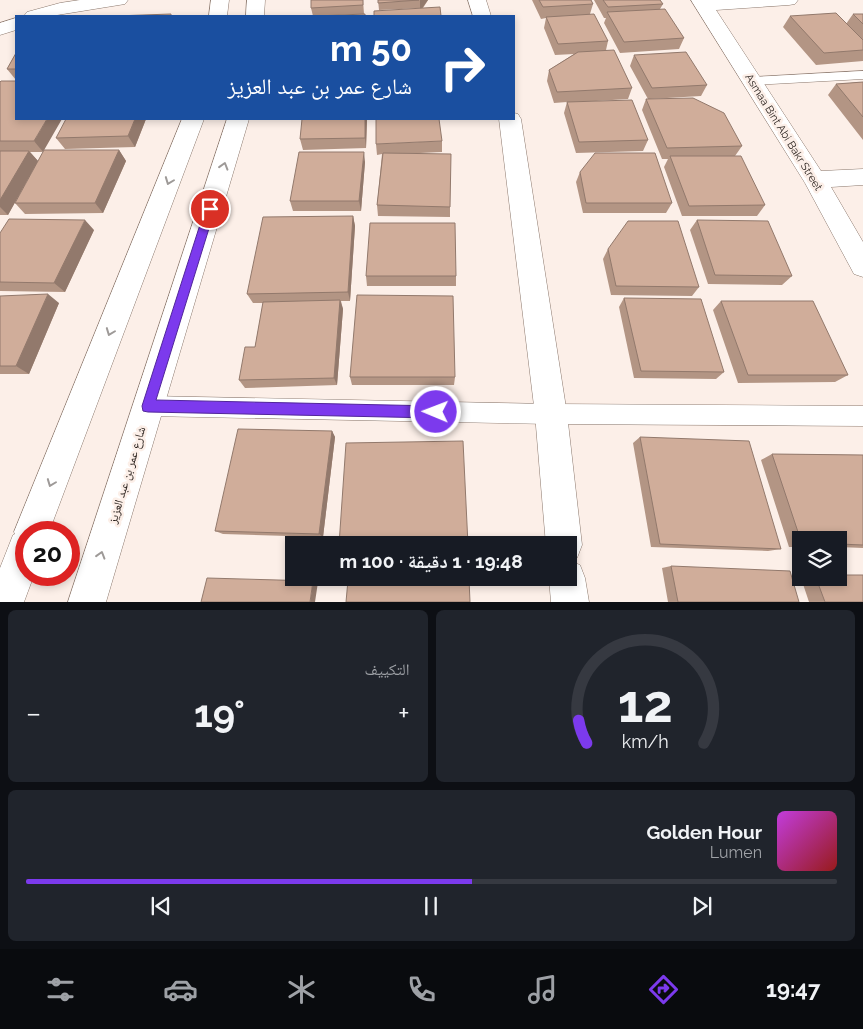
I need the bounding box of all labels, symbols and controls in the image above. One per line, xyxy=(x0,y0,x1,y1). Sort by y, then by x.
text: 50 m xyxy=(330,28,412,69)
icon: right xyxy=(430,35,495,100)
street label: Asmaa Bint Abi Bakr Street xyxy=(742,71,825,193)
text: شارع عمر بن عبد العزيز xyxy=(227,73,412,99)
one-way arrow xyxy=(218,163,228,171)
one-way arrow xyxy=(165,176,175,184)
pin xyxy=(189,188,231,230)
icon: arrive xyxy=(196,195,224,223)
one-way arrow xyxy=(106,327,116,336)
position arrow xyxy=(409,385,461,437)
street label: شارع عمر بن عبد العزيز xyxy=(105,425,149,526)
one-way arrow xyxy=(47,479,57,487)
speed limit sign: 20 xyxy=(15,521,80,586)
map controls xyxy=(792,531,847,586)
button: layers xyxy=(792,531,847,586)
text: 19:48 · 1 دقيقة · 100 m xyxy=(339,550,523,572)
one-way arrow xyxy=(96,551,106,560)
text: التكييف xyxy=(365,660,410,679)
text: 12 xyxy=(618,673,673,734)
text: 19° xyxy=(194,691,245,736)
text: − xyxy=(26,697,41,730)
text: + xyxy=(398,697,410,730)
text: km/h xyxy=(622,731,669,752)
text: Golden Hour xyxy=(646,821,762,843)
text: Lumen xyxy=(710,843,762,862)
icon: previous xyxy=(147,892,175,920)
icon: pause xyxy=(417,892,445,920)
icon: next xyxy=(688,892,716,920)
icon: filters xyxy=(43,972,78,1007)
icon: car xyxy=(163,972,198,1007)
icon: climate xyxy=(284,972,319,1007)
icon: phone xyxy=(404,972,439,1007)
icon: music xyxy=(525,972,560,1007)
icon: directions xyxy=(646,972,681,1007)
text: 19:47 xyxy=(766,976,820,1002)

